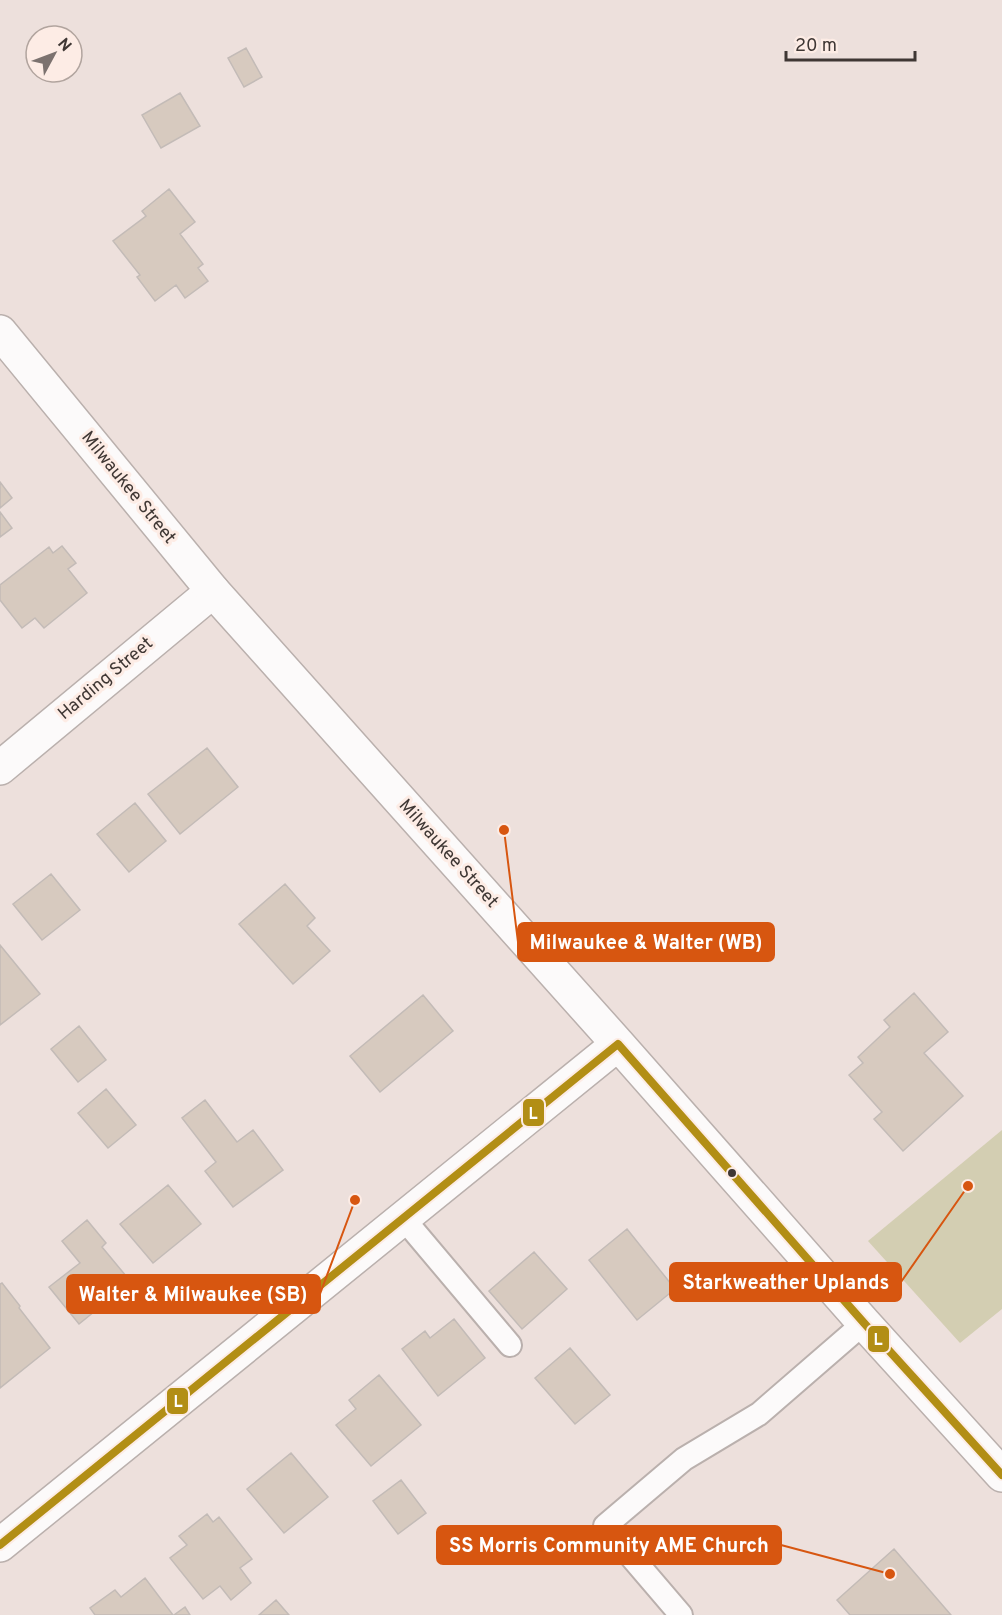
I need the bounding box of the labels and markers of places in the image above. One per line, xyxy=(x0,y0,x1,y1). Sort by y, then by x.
callout: Milwaukee & Walter (WB) xyxy=(518,923,774,961)
unlabelled marker xyxy=(726,1167,738,1179)
callout: Starkweather Uplands xyxy=(670,1263,901,1301)
callout: Walter & Milwaukee (SB) xyxy=(67,1275,320,1313)
callout: SS Morris Community AME Church xyxy=(437,1526,781,1564)

